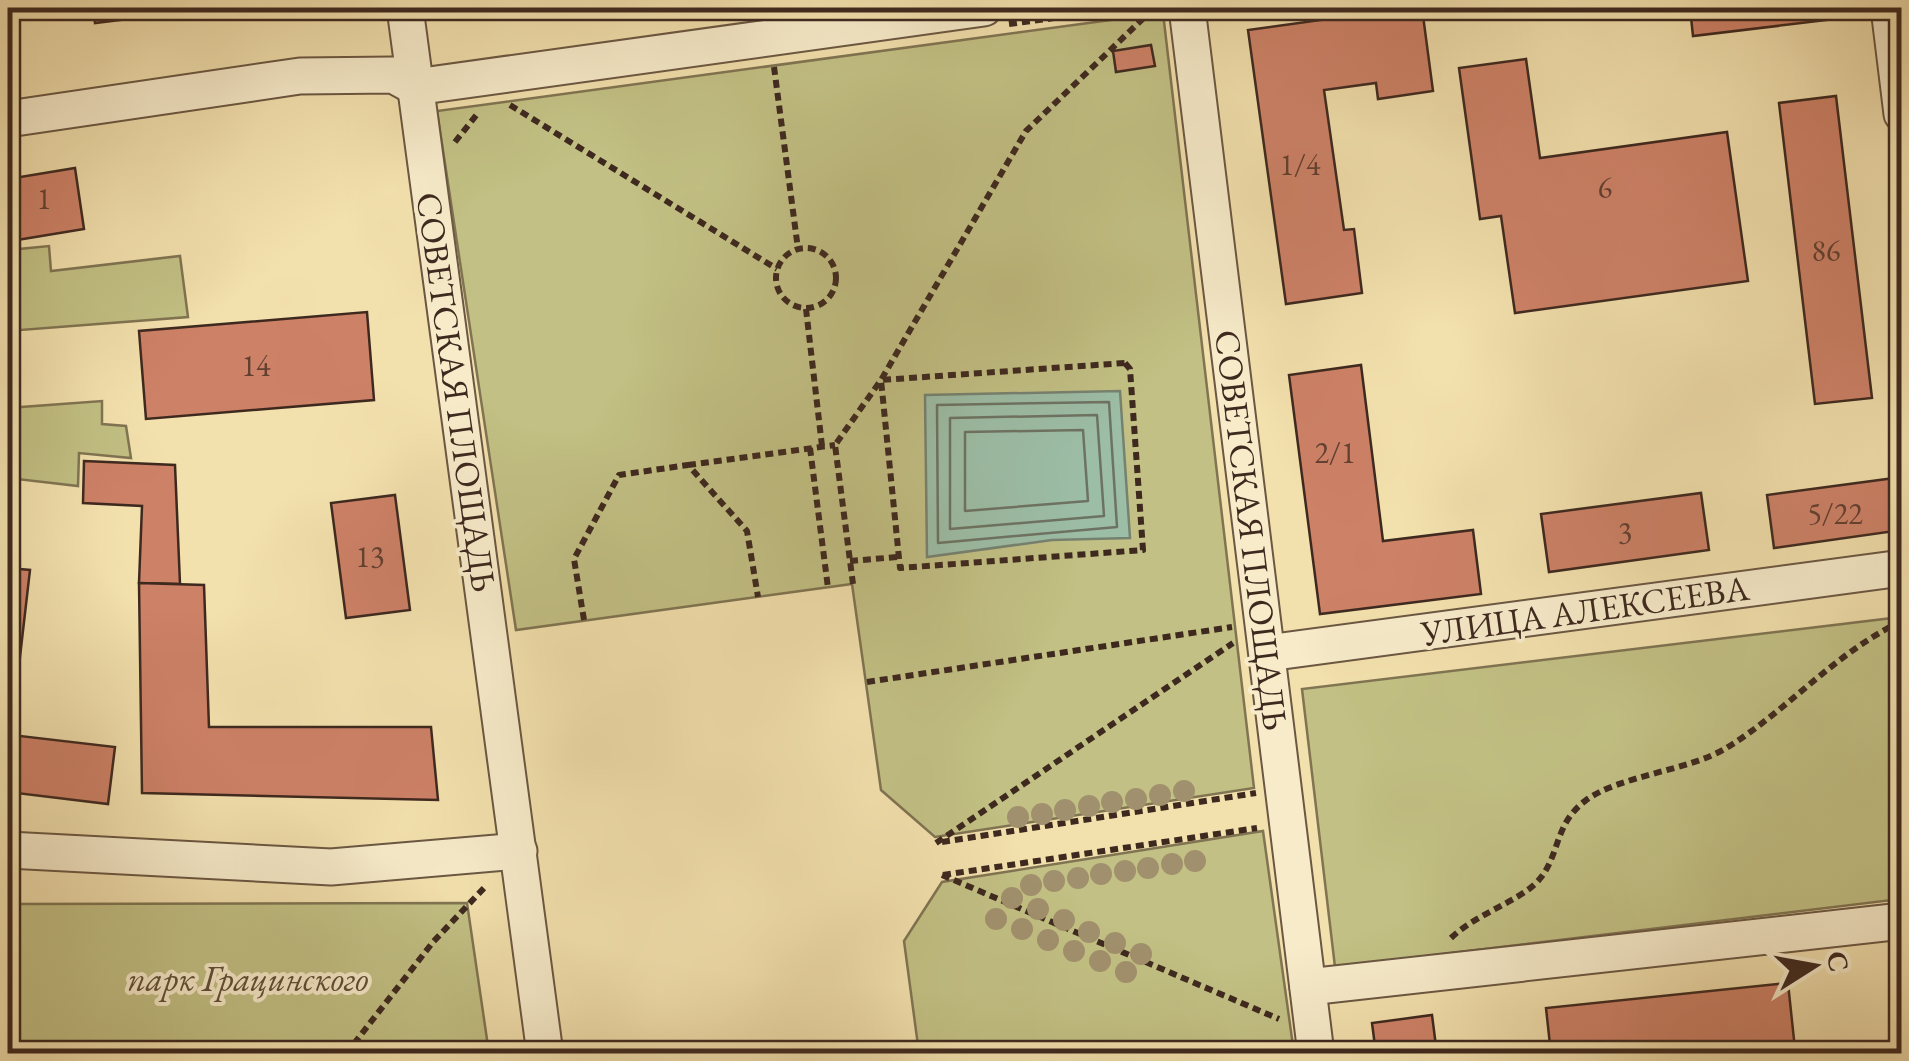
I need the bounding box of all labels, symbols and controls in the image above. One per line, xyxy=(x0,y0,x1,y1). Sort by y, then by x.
house number: 1/4 xyxy=(1280,145,1321,184)
house number: 6 xyxy=(1598,168,1612,207)
house number: 1 xyxy=(37,179,51,218)
street label: СОВЕТСКАЯ ПЛОЩАДЬ xyxy=(407,189,507,595)
house number: 86 xyxy=(1812,231,1840,270)
street label: СОВЕТСКАЯ ПЛОЩАДЬ xyxy=(1205,327,1299,733)
house number: 14 xyxy=(242,346,271,385)
house number: 2/1 xyxy=(1315,433,1355,472)
house number: 5/22 xyxy=(1807,494,1863,533)
house number: 3 xyxy=(1618,513,1632,552)
house number: 13 xyxy=(356,537,384,576)
street label: УЛИЦА АЛЕКСЕЕВА xyxy=(1417,565,1753,655)
north arrow xyxy=(1764,916,1864,1016)
text: С xyxy=(1819,948,1858,974)
park label: парк Грацинского xyxy=(127,956,369,1002)

